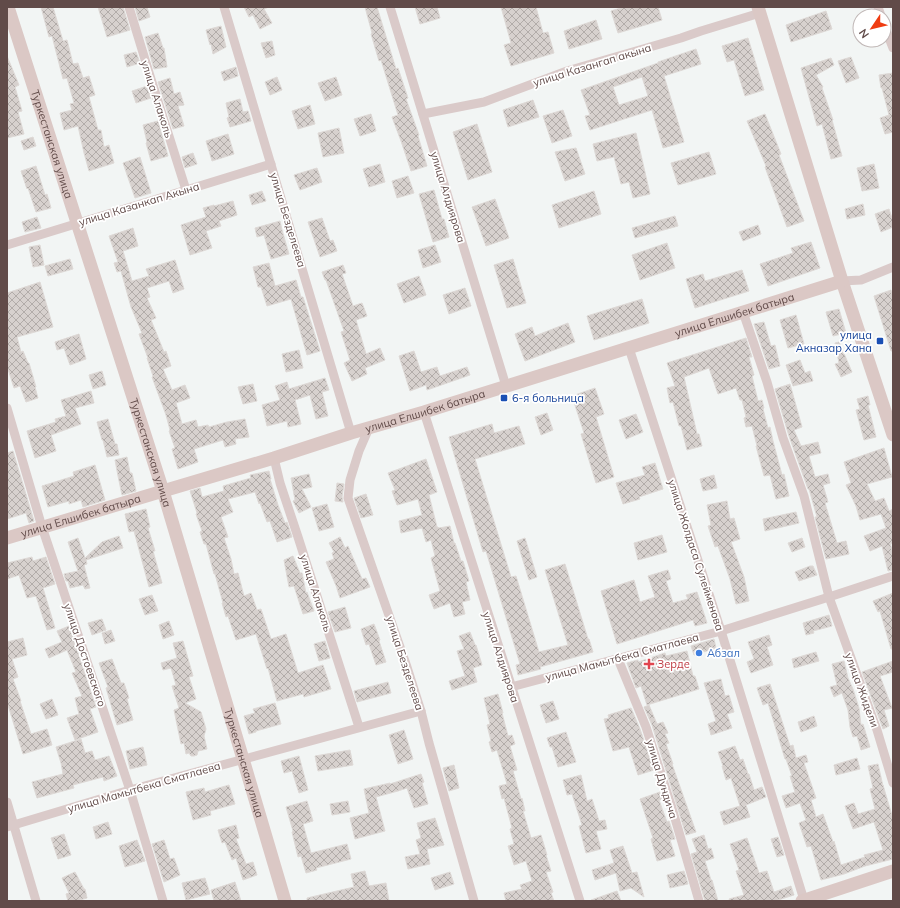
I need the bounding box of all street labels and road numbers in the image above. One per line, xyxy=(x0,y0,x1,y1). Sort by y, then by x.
street label: улица Казангап акына xyxy=(531,40,653,90)
street label: улица Алаколь xyxy=(138,58,176,140)
street label: Туркестанская улица xyxy=(28,88,76,200)
street label: улица Алдиярова xyxy=(427,150,469,244)
street label: улица Безделеева xyxy=(267,171,309,269)
street label: улица Казанкап Акына xyxy=(77,179,201,229)
street label: улица Елшибек батыра xyxy=(673,289,796,340)
street label: улица Елшибек батыра xyxy=(364,386,487,436)
street label: Туркестанская улица xyxy=(127,396,174,509)
street label: улица Жолдаса Сулейменова xyxy=(665,477,727,633)
street label: улица Елшибек батыра xyxy=(19,491,142,540)
street label: улица Алаколь xyxy=(297,552,335,634)
street label: улица Достоевского xyxy=(61,601,109,709)
street label: улица Алдиярова xyxy=(480,610,522,704)
street label: улица Безделеева xyxy=(383,614,427,712)
street label: улица Мамытбека Сматлаева xyxy=(544,630,700,684)
street label: улица Жидели xyxy=(842,651,882,729)
street label: Туркестанская улица xyxy=(221,706,267,819)
street label: улица Дундича xyxy=(643,738,681,820)
street label: улица Мамытбека Сматлаева xyxy=(66,758,222,816)

